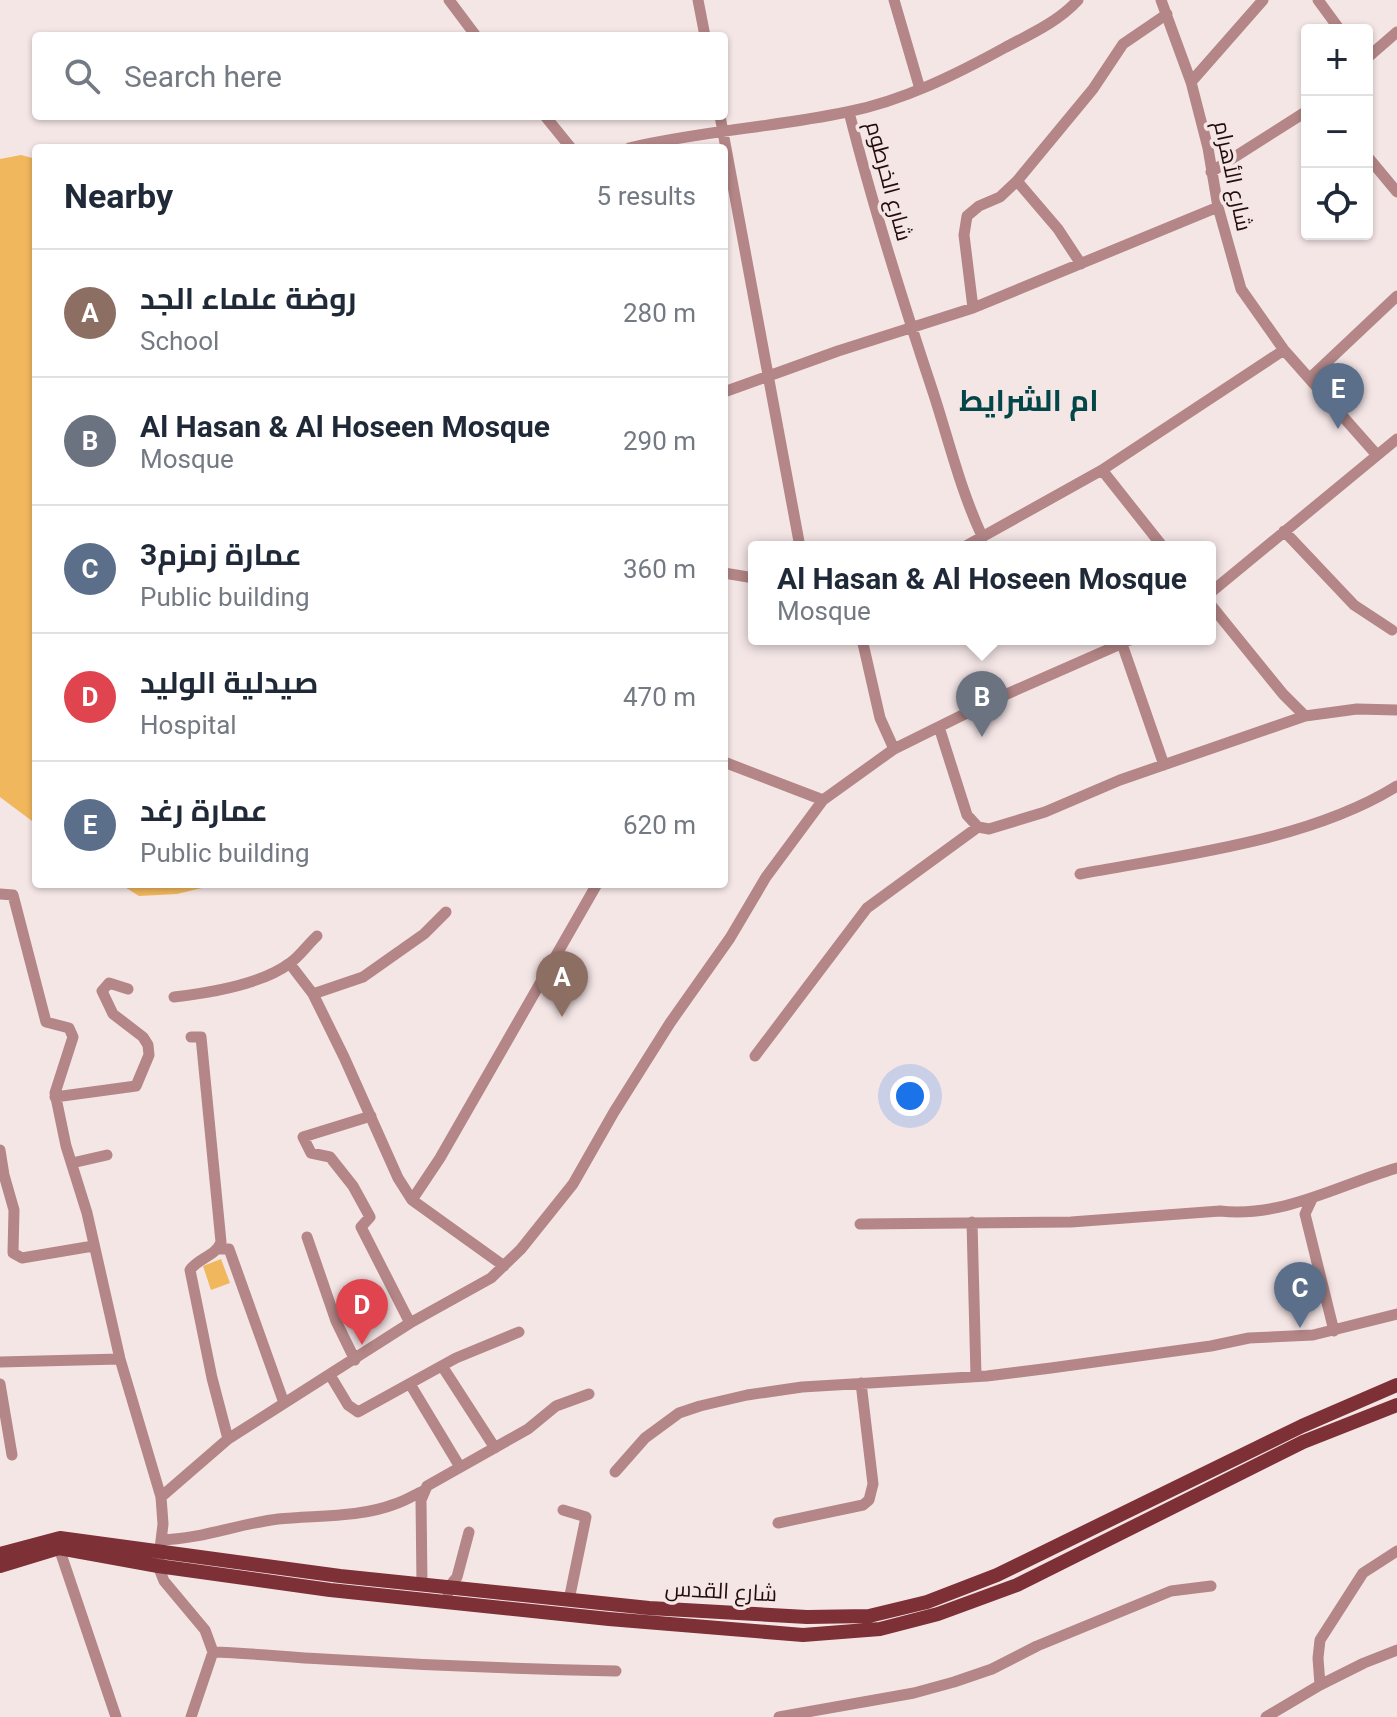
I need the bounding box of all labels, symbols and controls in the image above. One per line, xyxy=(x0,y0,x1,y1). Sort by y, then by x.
map controls xyxy=(1301,24,1373,240)
button: + xyxy=(1301,24,1373,96)
search box xyxy=(32,32,728,120)
icon: search xyxy=(60,54,104,98)
text: Search here xyxy=(124,59,282,94)
button: − xyxy=(1301,96,1373,168)
street label: شارع الخرطوم xyxy=(858,118,917,244)
street label: شارع الأهرام xyxy=(1206,119,1257,234)
button: locate xyxy=(1301,168,1373,240)
text: Nearby xyxy=(64,176,173,216)
text: 5 results xyxy=(597,181,696,211)
text: روضة علماء الجد xyxy=(140,281,356,316)
text: A xyxy=(81,298,99,328)
text: 280 m xyxy=(623,298,696,328)
text: School xyxy=(140,326,219,356)
pin: E xyxy=(1312,363,1364,429)
district label: ام الشرايط xyxy=(959,383,1099,421)
text: Al Hasan & Al Hoseen Mosque xyxy=(140,409,550,444)
text: B xyxy=(82,426,98,456)
text: 290 m xyxy=(623,426,696,456)
text: Mosque xyxy=(140,444,234,474)
text: عمارة زمزم3 xyxy=(140,537,302,572)
popup xyxy=(748,541,1216,645)
text: C xyxy=(81,554,99,584)
text: 360 m xyxy=(623,554,696,584)
text: Al Hasan & Al Hoseen Mosque xyxy=(777,561,1187,596)
text: Public building xyxy=(140,582,310,612)
text: Mosque xyxy=(777,596,871,626)
text: صيدلية الوليد xyxy=(140,665,319,700)
pin: B xyxy=(956,671,1008,737)
text: D xyxy=(82,682,98,712)
text: 470 m xyxy=(623,682,696,712)
text: Hospital xyxy=(140,710,237,740)
text: عمارة رغد xyxy=(140,793,268,828)
text: E xyxy=(83,810,97,840)
text: 620 m xyxy=(623,810,696,840)
text: Public building xyxy=(140,838,310,868)
pin: A xyxy=(536,951,588,1017)
your location xyxy=(890,1076,930,1116)
pin: C xyxy=(1274,1262,1326,1328)
pin: D xyxy=(336,1279,388,1345)
street label: شارع القدس xyxy=(664,1576,778,1608)

